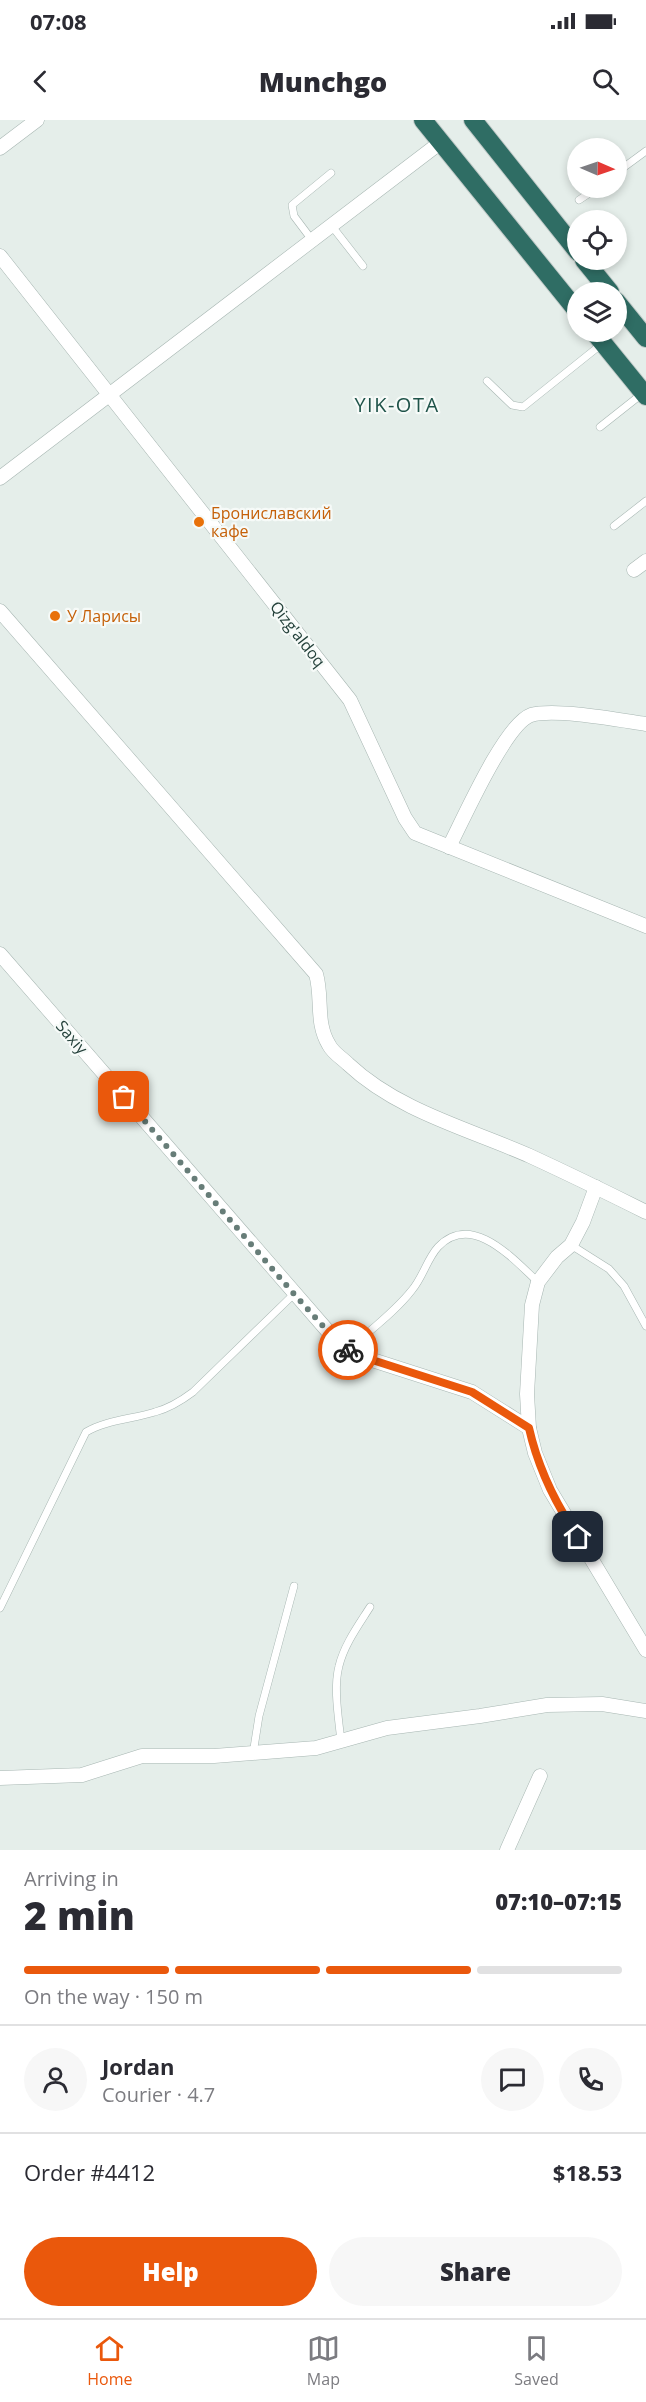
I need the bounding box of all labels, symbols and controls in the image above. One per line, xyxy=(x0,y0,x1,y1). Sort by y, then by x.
text: 07:08 xyxy=(30,6,87,36)
text: Munchgo xyxy=(259,63,387,100)
icon: back xyxy=(24,65,57,98)
icon: search xyxy=(589,65,622,98)
north arrow xyxy=(567,138,627,198)
map controls xyxy=(567,138,627,342)
button: locate xyxy=(567,210,627,270)
button: layers xyxy=(567,282,627,342)
district label: YIK-OTA xyxy=(354,391,440,418)
place label: Брониславский кафе xyxy=(211,502,332,542)
marker: Брониславский кафе xyxy=(192,515,206,529)
street label: Qizg'aldoq xyxy=(265,596,331,672)
place label: У Ларисы xyxy=(67,605,141,627)
marker: У Ларисы xyxy=(48,609,62,623)
street label: Saxiy xyxy=(51,1015,93,1059)
pin xyxy=(98,1071,149,1122)
icon: bag xyxy=(107,1080,140,1113)
courier xyxy=(318,1320,378,1380)
icon: bike xyxy=(332,1334,365,1367)
pin xyxy=(552,1511,603,1562)
icon: home xyxy=(561,1520,594,1553)
text: Arriving in xyxy=(24,1865,119,1892)
text: 07:10–07:15 xyxy=(495,1886,622,1916)
text: 2 min xyxy=(24,1888,135,1941)
text: On the way · 150 m xyxy=(24,1983,203,2010)
button: person xyxy=(24,2048,87,2111)
button: chat xyxy=(481,2048,544,2111)
button: phone xyxy=(559,2048,622,2111)
text: Jordan xyxy=(102,2051,175,2081)
text: Courier · 4.7 xyxy=(102,2081,215,2108)
text: Order #4412 xyxy=(24,2157,155,2187)
text: $18.53 xyxy=(553,2157,622,2187)
button: Help xyxy=(24,2237,317,2306)
button: Share xyxy=(329,2237,622,2306)
tab: Home xyxy=(87,2332,132,2390)
tab: Map xyxy=(307,2332,340,2390)
tab: Saved xyxy=(514,2332,559,2390)

